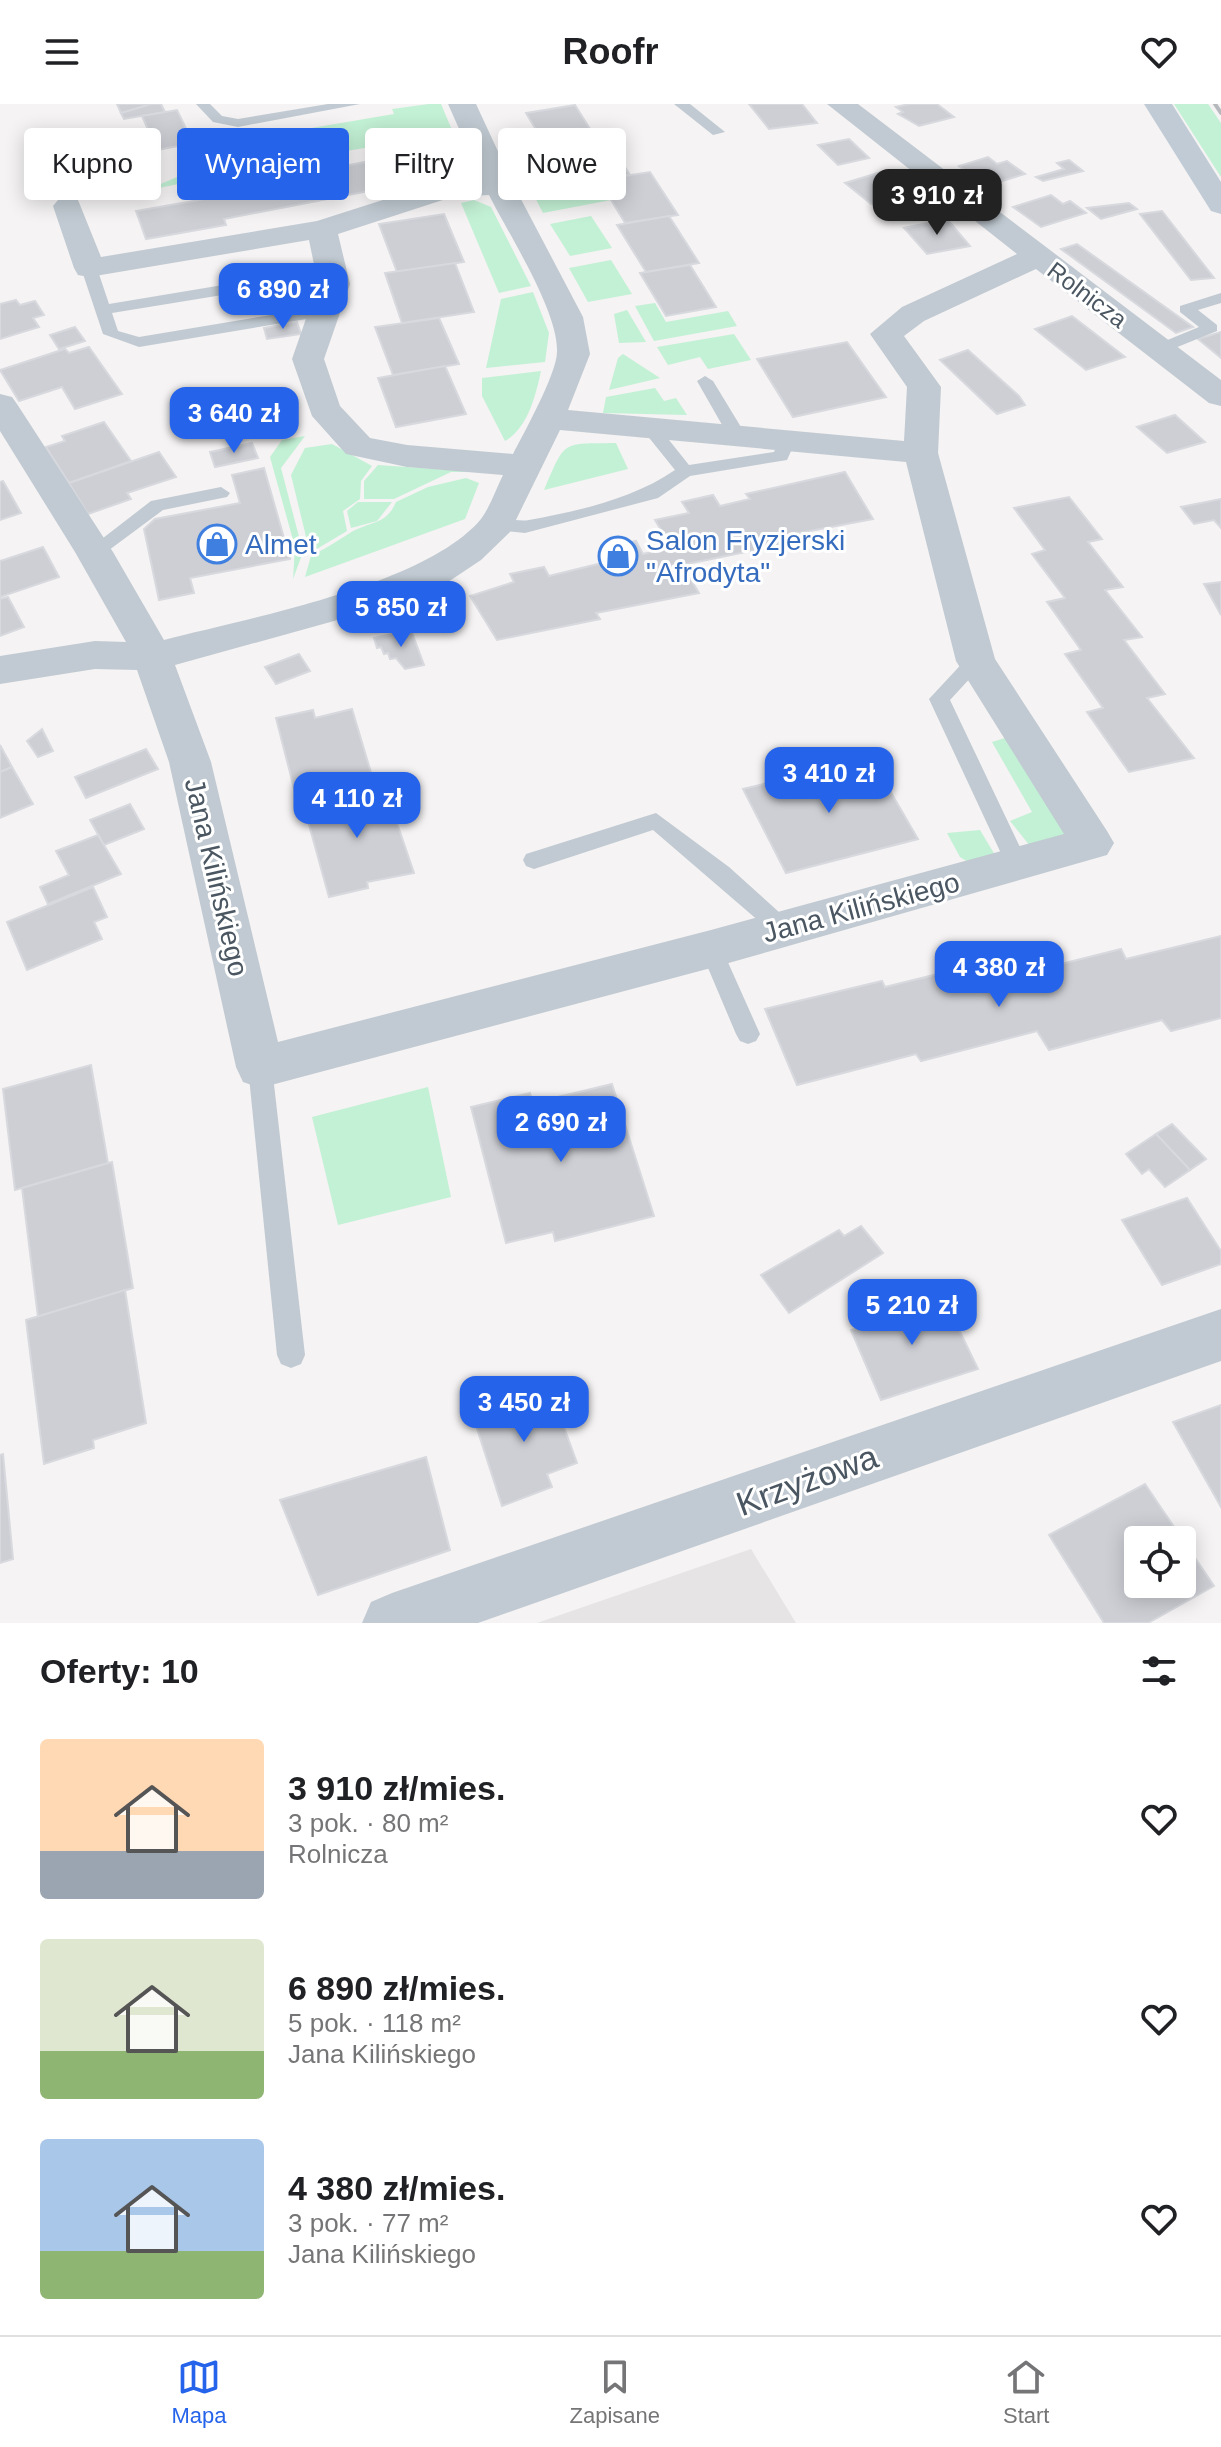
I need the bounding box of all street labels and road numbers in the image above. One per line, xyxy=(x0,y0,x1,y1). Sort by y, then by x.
street label: Rolnicza xyxy=(1042,256,1133,333)
street label: Jana Kilińskiego xyxy=(179,775,254,979)
street label: Jana Kilińskiego xyxy=(759,866,963,949)
street label: Krzyżowa xyxy=(731,1437,883,1523)

